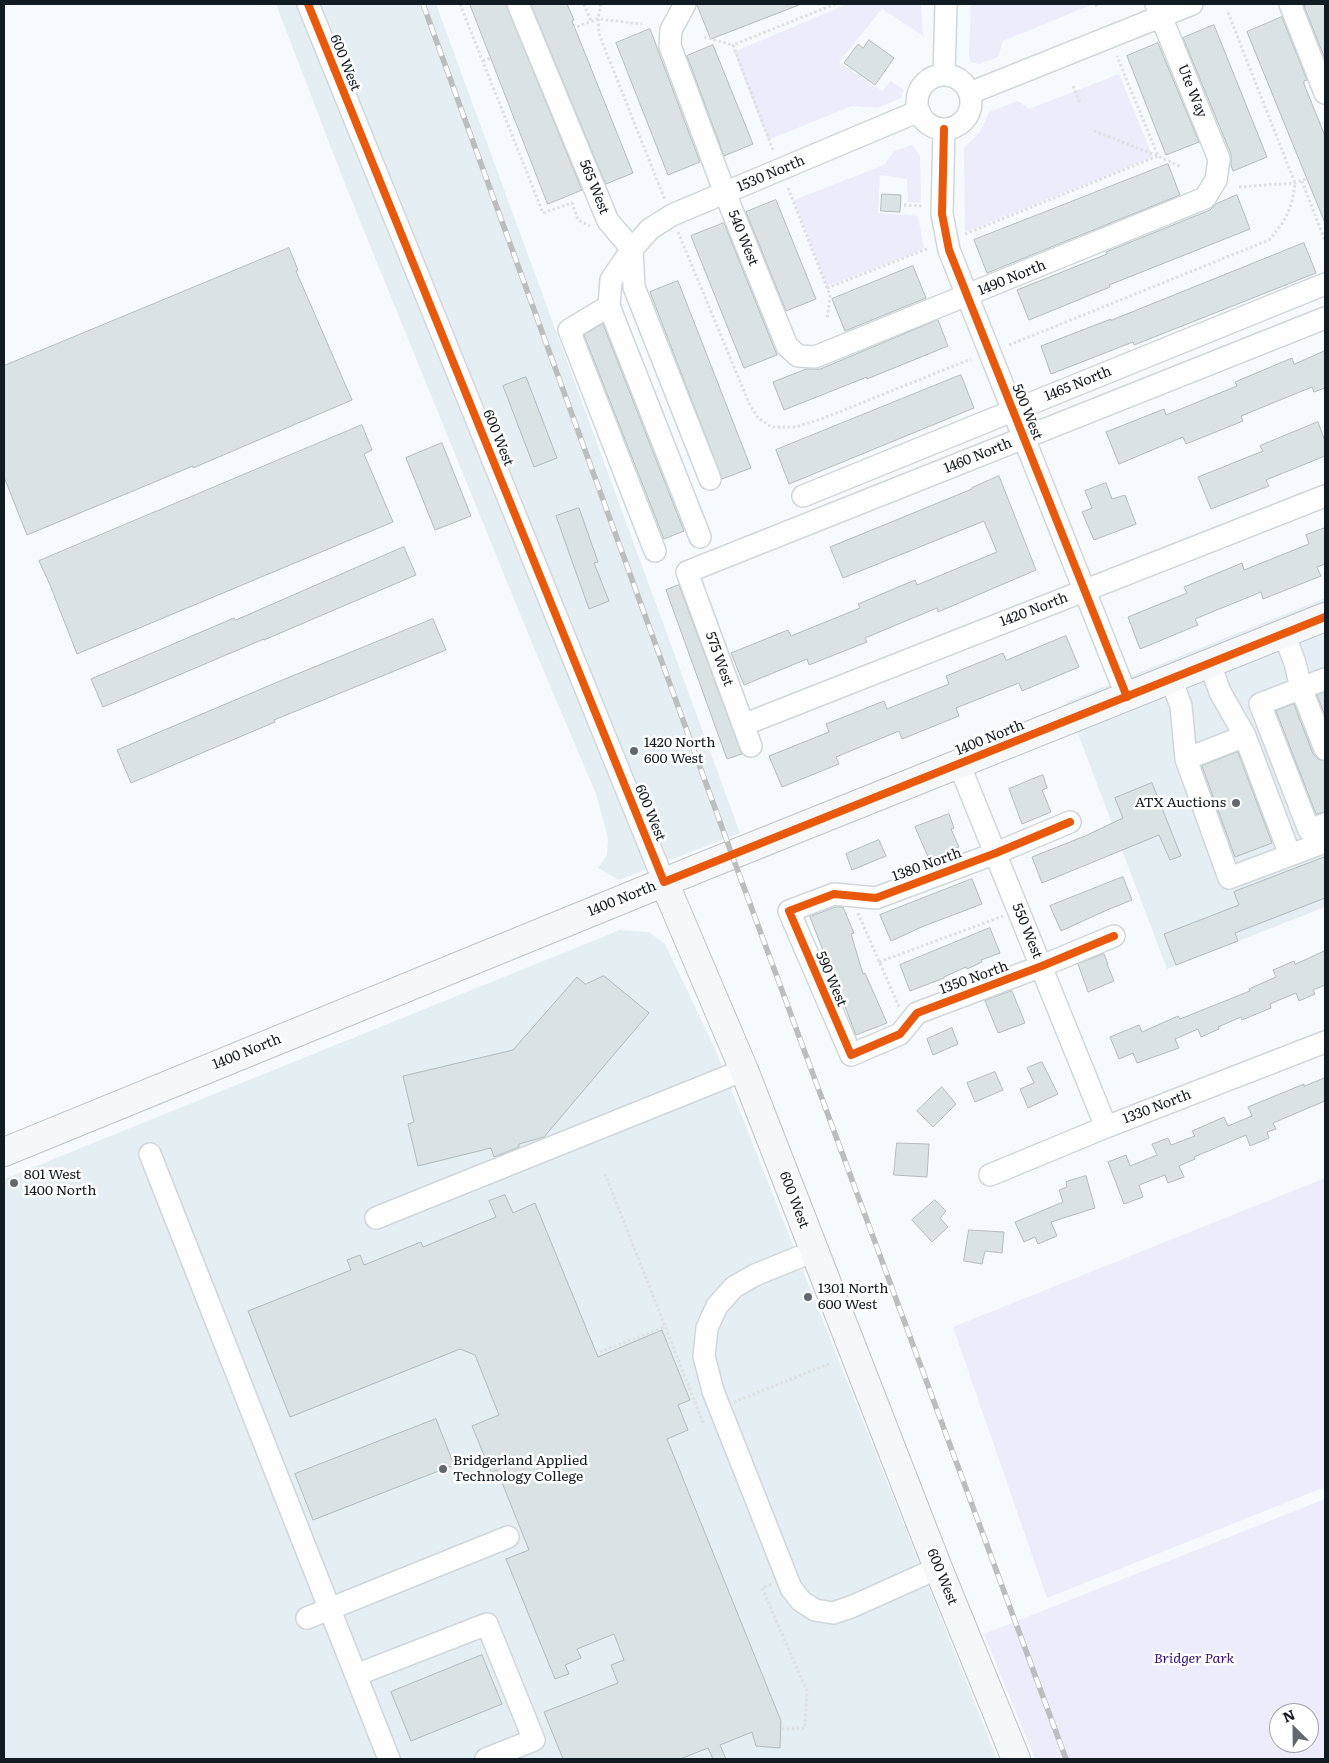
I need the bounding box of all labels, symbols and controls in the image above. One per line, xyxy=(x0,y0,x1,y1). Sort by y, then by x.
street label: 600 West xyxy=(326,32,364,94)
street label: Ute Way xyxy=(1174,62,1210,120)
street label: 1530 North xyxy=(735,152,807,196)
street label: 565 West xyxy=(575,157,613,217)
street label: 540 West xyxy=(724,208,762,268)
street label: 1490 North xyxy=(976,257,1048,299)
street label: 1465 North xyxy=(1042,363,1114,405)
street label: 500 West xyxy=(1008,381,1046,443)
street label: 600 West xyxy=(479,407,517,469)
street label: 1460 North xyxy=(942,435,1014,477)
street label: 1420 North xyxy=(998,589,1070,631)
street label: 575 West xyxy=(701,630,737,688)
street label: 1400 North xyxy=(953,717,1027,759)
place label: 1420 North 600 West xyxy=(644,735,715,768)
marker: 1420 North 600 West xyxy=(628,745,640,757)
street label: 600 West xyxy=(631,782,669,844)
place label: ATX Auctions xyxy=(1135,795,1226,811)
marker: ATX Auctions xyxy=(1230,797,1242,809)
street label: 1380 North xyxy=(890,845,964,885)
street label: 1400 North xyxy=(585,878,659,920)
street label: 550 West xyxy=(1008,901,1046,961)
street label: 590 West xyxy=(812,949,850,1009)
street label: 1350 North xyxy=(937,958,1011,998)
street label: 1400 North xyxy=(210,1031,284,1073)
street label: 1330 North xyxy=(1120,1086,1194,1128)
place label: 801 West 1400 North xyxy=(24,1167,96,1200)
street label: 600 West xyxy=(776,1169,812,1231)
marker: 801 West 1400 North xyxy=(8,1177,20,1189)
place label: 1301 North 600 West xyxy=(818,1281,888,1314)
marker: 1301 North 600 West xyxy=(802,1291,814,1303)
place label: Bridgerland Applied Technology College xyxy=(453,1453,588,1485)
marker: Bridgerland Applied Technology College xyxy=(437,1463,449,1475)
street label: 600 West xyxy=(923,1546,961,1608)
park label: Bridger Park xyxy=(1154,1651,1234,1667)
north arrow xyxy=(1269,1703,1319,1753)
text: N xyxy=(1279,1704,1298,1727)

